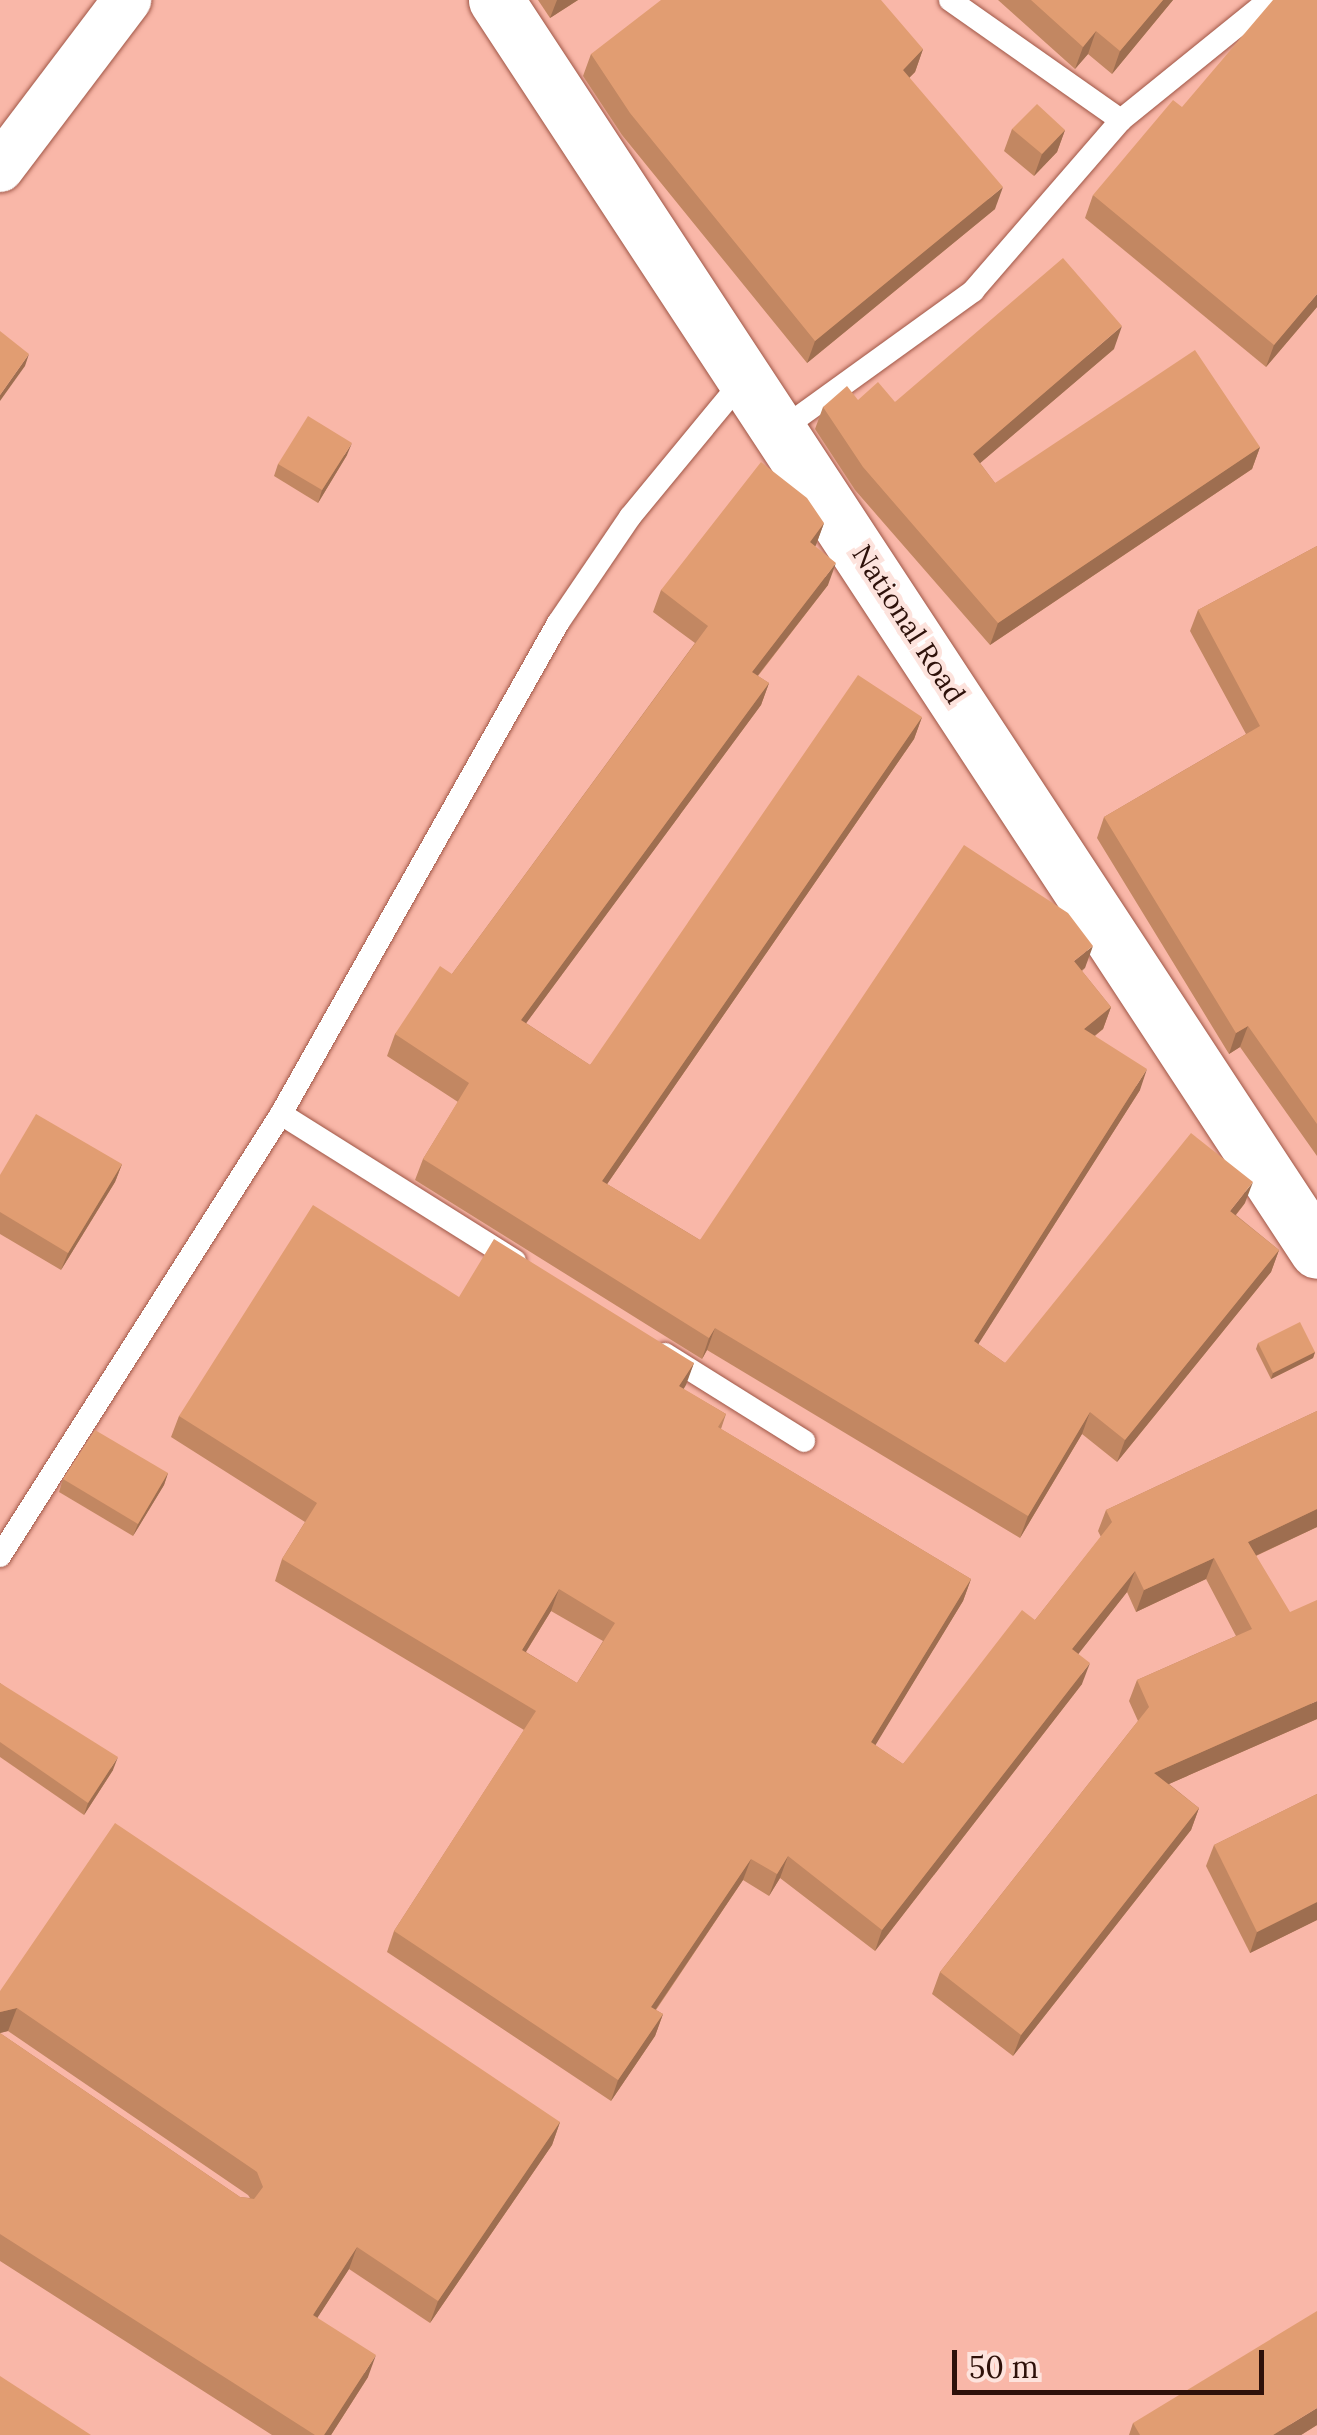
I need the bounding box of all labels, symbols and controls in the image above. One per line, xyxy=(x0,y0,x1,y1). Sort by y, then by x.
street label: National Road xyxy=(845,539,973,709)
scale bar xyxy=(957,2330,1270,2392)
text: 50 m xyxy=(969,2348,1039,2386)

